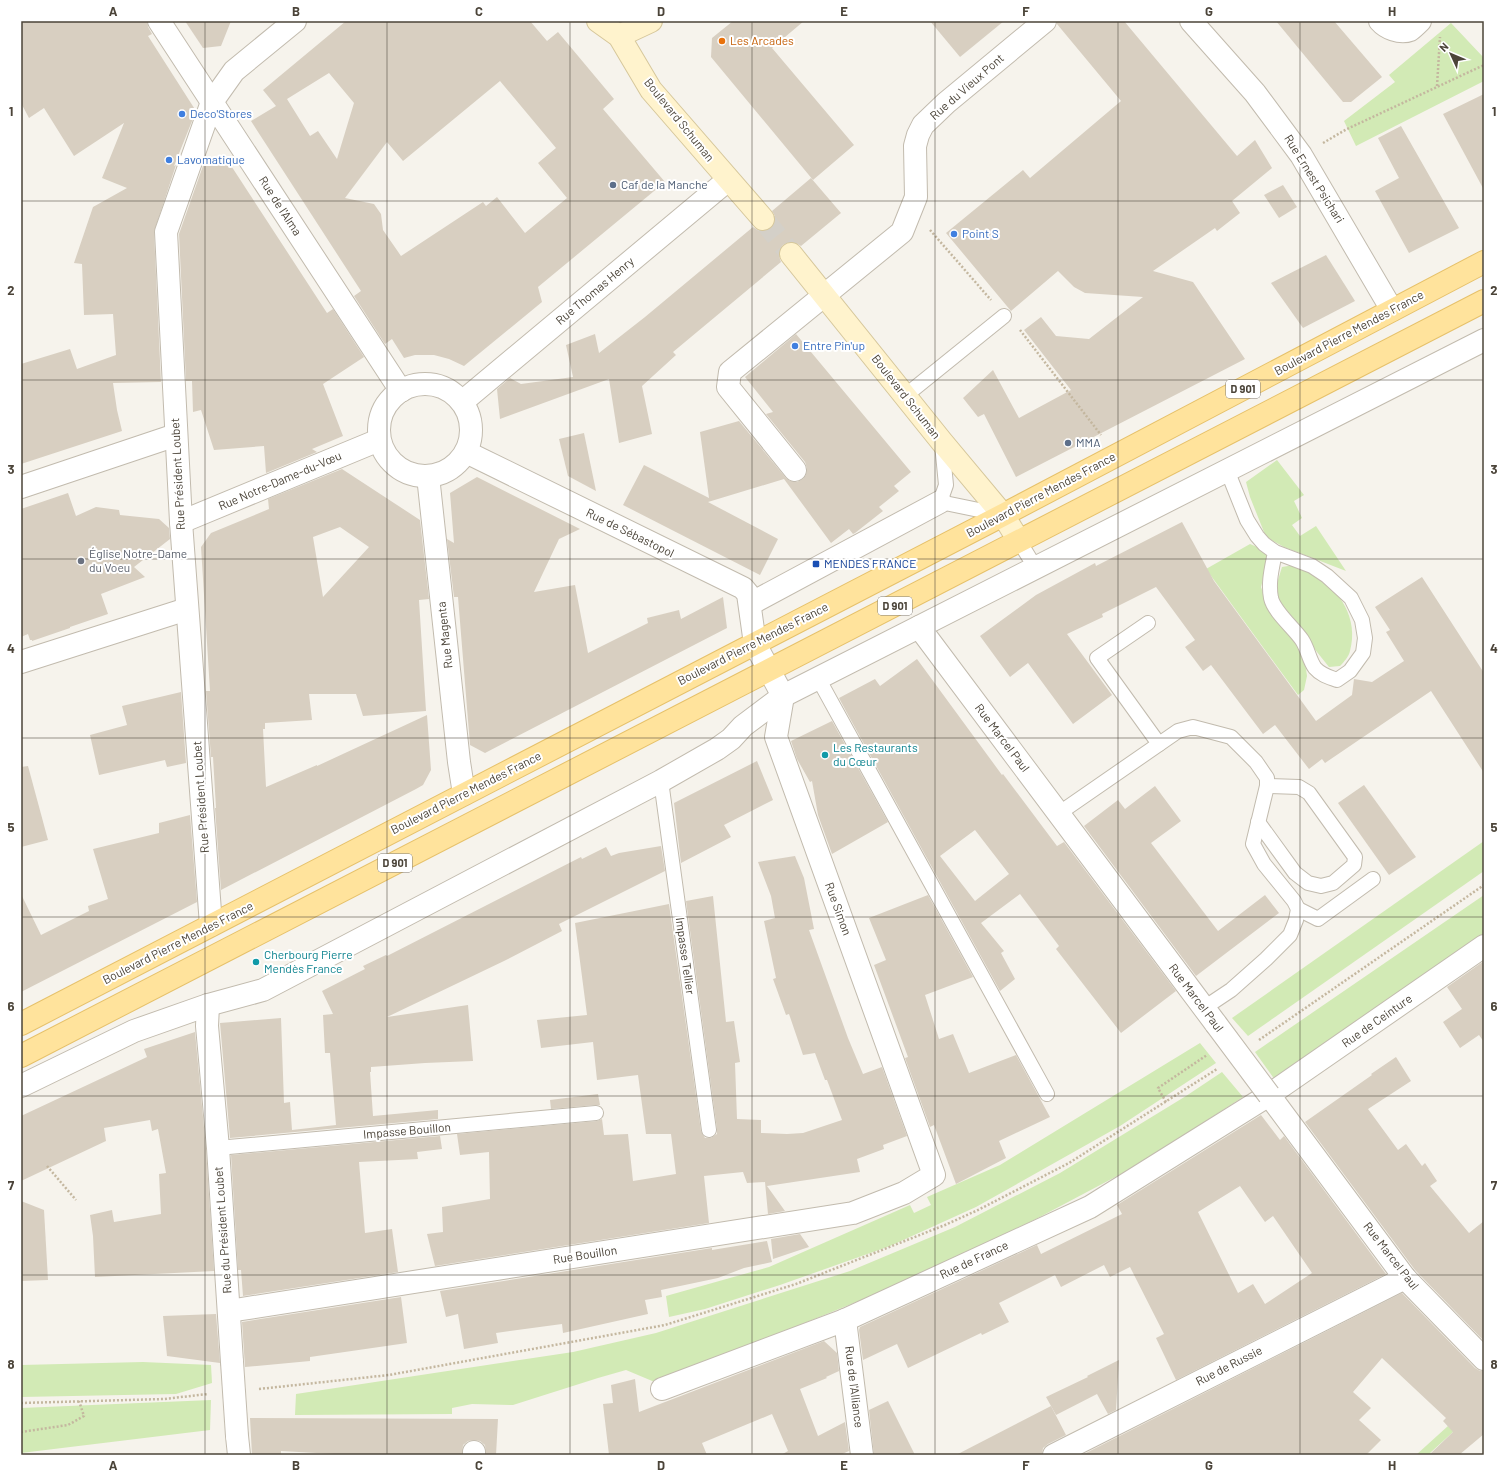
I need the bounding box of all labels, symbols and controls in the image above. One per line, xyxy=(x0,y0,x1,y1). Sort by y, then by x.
text: A xyxy=(109,3,118,19)
text: B xyxy=(292,3,300,19)
text: C xyxy=(475,3,483,19)
text: D xyxy=(657,3,665,19)
text: E xyxy=(840,3,848,19)
text: F xyxy=(1022,3,1030,19)
text: G xyxy=(1205,3,1213,19)
text: H xyxy=(1388,3,1396,19)
place label: Les Arcades xyxy=(730,33,794,47)
north arrow xyxy=(1431,34,1471,74)
marker: Les Arcades xyxy=(717,36,727,46)
text: N xyxy=(1436,40,1451,54)
street label: Rue du Vieux Pont xyxy=(927,50,1006,122)
street label: Boulevard Schuman xyxy=(642,75,718,164)
text: 1 xyxy=(9,103,13,119)
text: 1 xyxy=(1492,103,1496,119)
place label: Deco'Stores xyxy=(190,106,252,120)
marker: Deco'Stores xyxy=(177,109,187,119)
street label: Rue Ernest Psichari xyxy=(1282,132,1348,225)
place label: Lavomatique xyxy=(177,152,245,166)
marker: Lavomatique xyxy=(164,155,174,165)
street label: Rue de l'Alma xyxy=(257,173,305,238)
place label: Caf de la Manche xyxy=(621,177,708,191)
marker: Caf de la Manche xyxy=(608,180,618,190)
place label: Point S xyxy=(962,226,999,240)
marker: Point S xyxy=(949,229,959,239)
street label: Rue Thomas Henry xyxy=(553,253,637,327)
text: 2 xyxy=(7,282,15,298)
text: 2 xyxy=(1490,282,1498,298)
street label: Boulevard Pierre Mendes France xyxy=(1272,287,1426,377)
place label: Entre Pin'up xyxy=(803,338,865,352)
marker: Entre Pin'up xyxy=(790,341,800,351)
street label: Boulevard Schuman xyxy=(870,351,944,441)
road number: D 901 xyxy=(1226,380,1260,398)
street label: Rue Président Loubet xyxy=(167,418,187,530)
place label: MMA xyxy=(1076,435,1100,449)
marker: MMA xyxy=(1063,438,1073,448)
street label: Rue Notre-Dame-du-Vœu xyxy=(216,448,343,512)
street label: Boulevard Pierre Mendes France xyxy=(964,449,1118,539)
text: 3 xyxy=(7,461,15,477)
text: 3 xyxy=(1490,461,1498,477)
street label: Rue de Sébastopol xyxy=(584,505,677,560)
place label: Église Notre-Dame du Voeu xyxy=(89,546,187,574)
marker: Église Notre-Dame du Voeu xyxy=(76,556,86,566)
place label: MENDES FRANCE xyxy=(824,556,916,570)
marker: MENDES FRANCE xyxy=(811,559,821,569)
road number: D 901 xyxy=(878,597,912,615)
street label: Boulevard Pierre Mendes France xyxy=(675,599,830,687)
street label: Rue Magenta xyxy=(434,601,454,669)
text: 4 xyxy=(7,640,15,656)
text: 4 xyxy=(1490,640,1498,656)
street label: Rue Marcel Paul xyxy=(973,701,1033,774)
place label: Les Restaurants du Cœur xyxy=(833,740,918,768)
street label: Rue Président Loubet xyxy=(189,741,211,854)
street label: Boulevard Pierre Mendes France xyxy=(388,748,543,836)
marker: Les Restaurants du Cœur xyxy=(820,750,830,760)
text: 5 xyxy=(7,819,15,835)
text: 5 xyxy=(1490,819,1498,835)
road number: D 901 xyxy=(378,854,412,872)
street label: Rue Simon xyxy=(823,880,855,937)
street label: Boulevard Pierre Mendes France xyxy=(100,898,255,986)
street label: Impasse Tellier xyxy=(674,916,698,996)
place label: Cherbourg Pierre Mendès France xyxy=(264,947,353,975)
marker: Cherbourg Pierre Mendès France xyxy=(251,957,261,967)
street label: Rue Marcel Paul xyxy=(1167,961,1227,1034)
street label: Rue de Ceinture xyxy=(1339,991,1414,1050)
text: 6 xyxy=(8,998,15,1014)
text: 6 xyxy=(1491,998,1498,1014)
street label: Impasse Bouillon xyxy=(362,1119,451,1141)
street label: Rue du Président Loubet xyxy=(211,1166,233,1294)
text: 7 xyxy=(8,1177,15,1193)
text: 7 xyxy=(1491,1177,1498,1193)
street label: Rue Marcel Paul xyxy=(1361,1219,1422,1292)
street label: Rue de France xyxy=(937,1237,1010,1281)
street label: Rue Bouillon xyxy=(552,1242,618,1266)
street label: Rue de Russie xyxy=(1193,1342,1264,1388)
street label: Rue de l'Alliance xyxy=(843,1345,867,1429)
text: 8 xyxy=(7,1356,15,1372)
text: 8 xyxy=(1490,1356,1498,1372)
text: A xyxy=(109,1457,118,1473)
text: B xyxy=(292,1457,300,1473)
text: C xyxy=(475,1457,483,1473)
text: D xyxy=(657,1457,665,1473)
text: E xyxy=(840,1457,848,1473)
text: F xyxy=(1022,1457,1030,1473)
text: G xyxy=(1205,1457,1213,1473)
text: H xyxy=(1388,1457,1396,1473)

